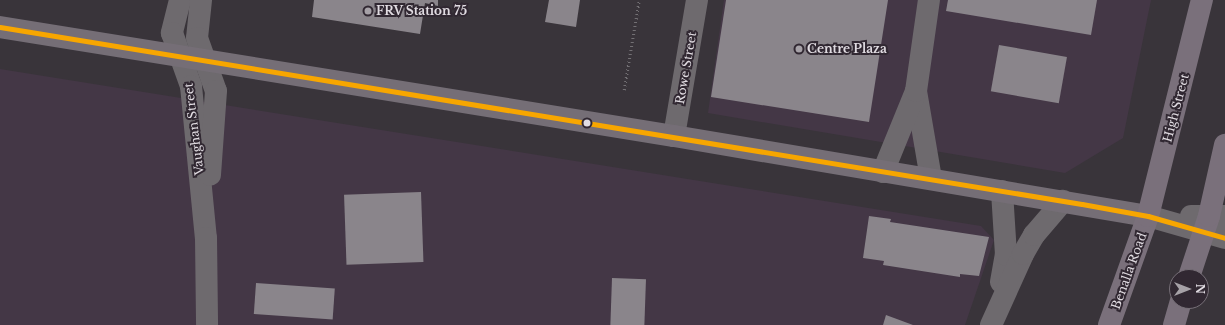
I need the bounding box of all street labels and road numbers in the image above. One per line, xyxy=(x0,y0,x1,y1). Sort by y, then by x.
street label: Rowe Street xyxy=(673,31,699,105)
street label: High Street xyxy=(1160,72,1192,144)
street label: Vaughan Street xyxy=(181,82,207,176)
street label: Benalla Road xyxy=(1108,231,1150,311)

